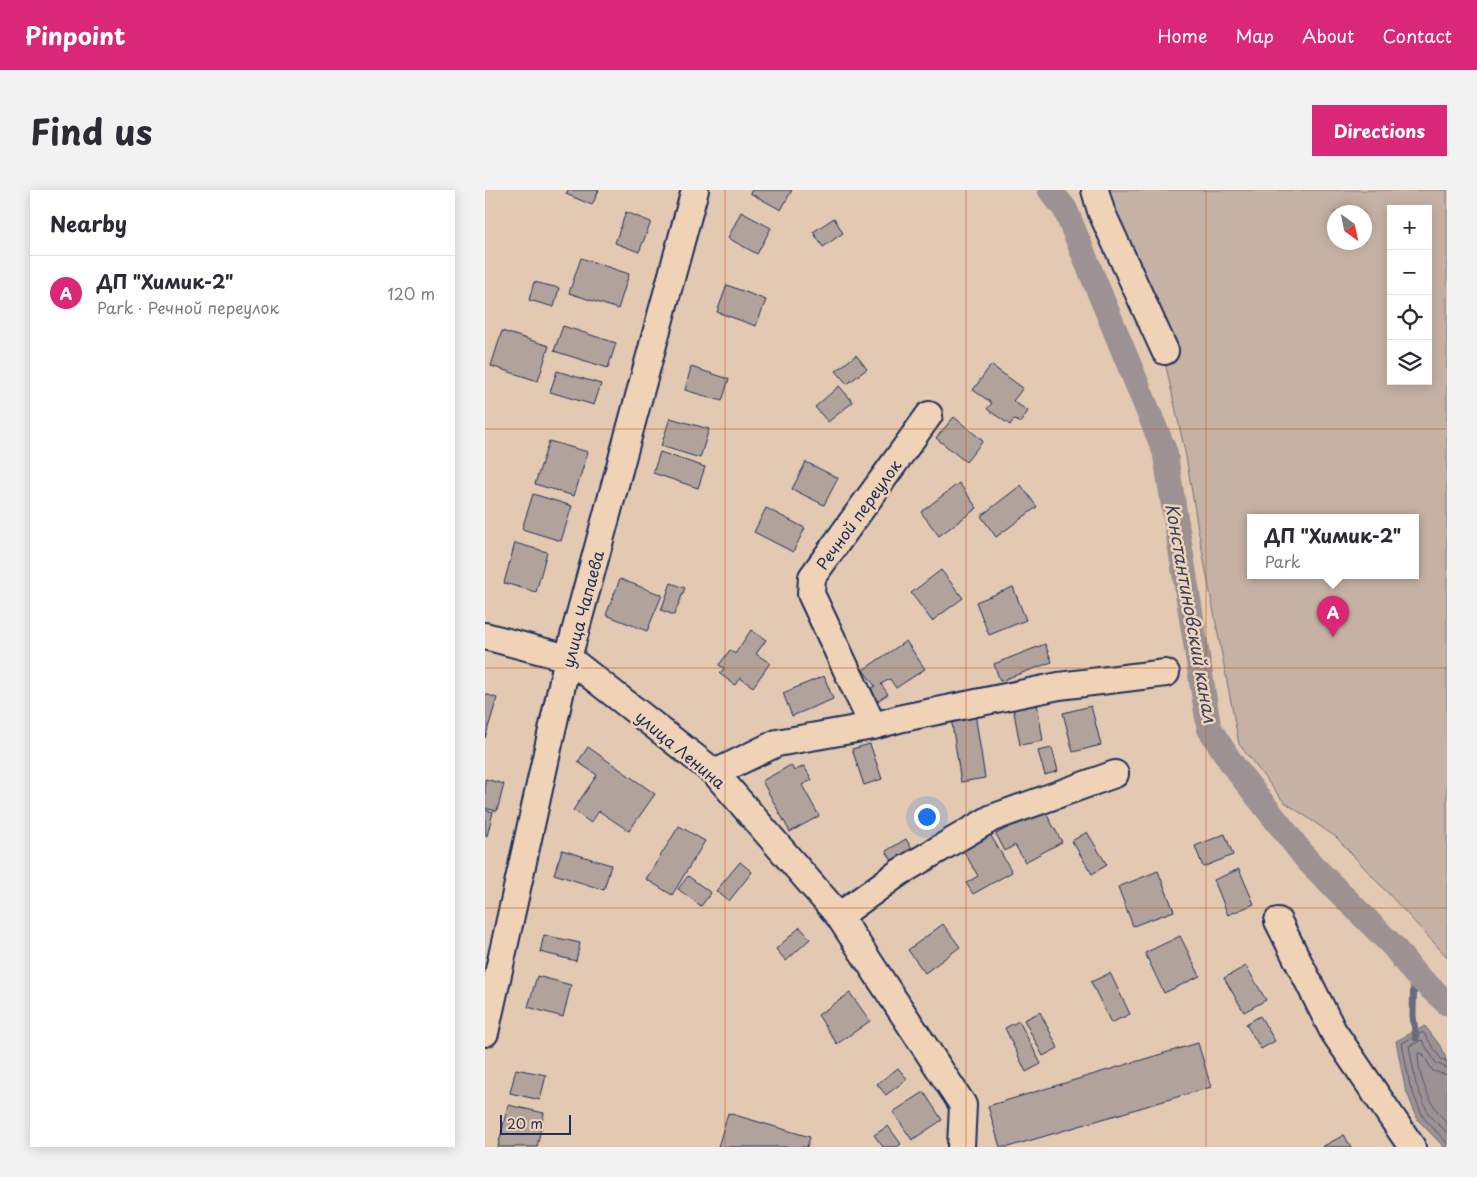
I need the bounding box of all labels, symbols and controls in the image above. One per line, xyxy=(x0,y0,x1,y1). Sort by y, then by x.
text: Pinpoint xyxy=(25,17,126,53)
text: Home xyxy=(1157,22,1207,49)
text: Map xyxy=(1235,22,1274,49)
text: About xyxy=(1302,22,1354,49)
text: Contact xyxy=(1382,22,1452,49)
text: Find us xyxy=(30,104,152,157)
button: Directions xyxy=(1312,105,1447,156)
north arrow xyxy=(1327,205,1372,250)
map controls xyxy=(1387,205,1432,385)
button: + xyxy=(1387,205,1432,250)
text: Nearby xyxy=(50,207,127,239)
button: − xyxy=(1387,250,1432,295)
text: ДП "Химик-2" xyxy=(97,267,233,295)
text: A xyxy=(60,281,72,305)
text: 120 m xyxy=(388,281,435,305)
text: Park · Речной переулок xyxy=(97,295,279,319)
button: locate xyxy=(1387,295,1432,340)
button: layers xyxy=(1387,340,1432,385)
street label: Речной переулок xyxy=(810,453,907,574)
water label: Константиновский канал xyxy=(1159,501,1225,725)
popup xyxy=(1247,514,1419,579)
text: ДП "Химик-2" xyxy=(1265,521,1401,549)
street label: улица Чапаева xyxy=(555,548,609,670)
text: Park xyxy=(1265,549,1301,573)
pin: A xyxy=(1317,596,1349,637)
street label: улица Ленина xyxy=(631,704,731,794)
your location xyxy=(914,804,940,830)
scale bar xyxy=(500,1112,571,1135)
text: 20 m xyxy=(507,1113,543,1134)

